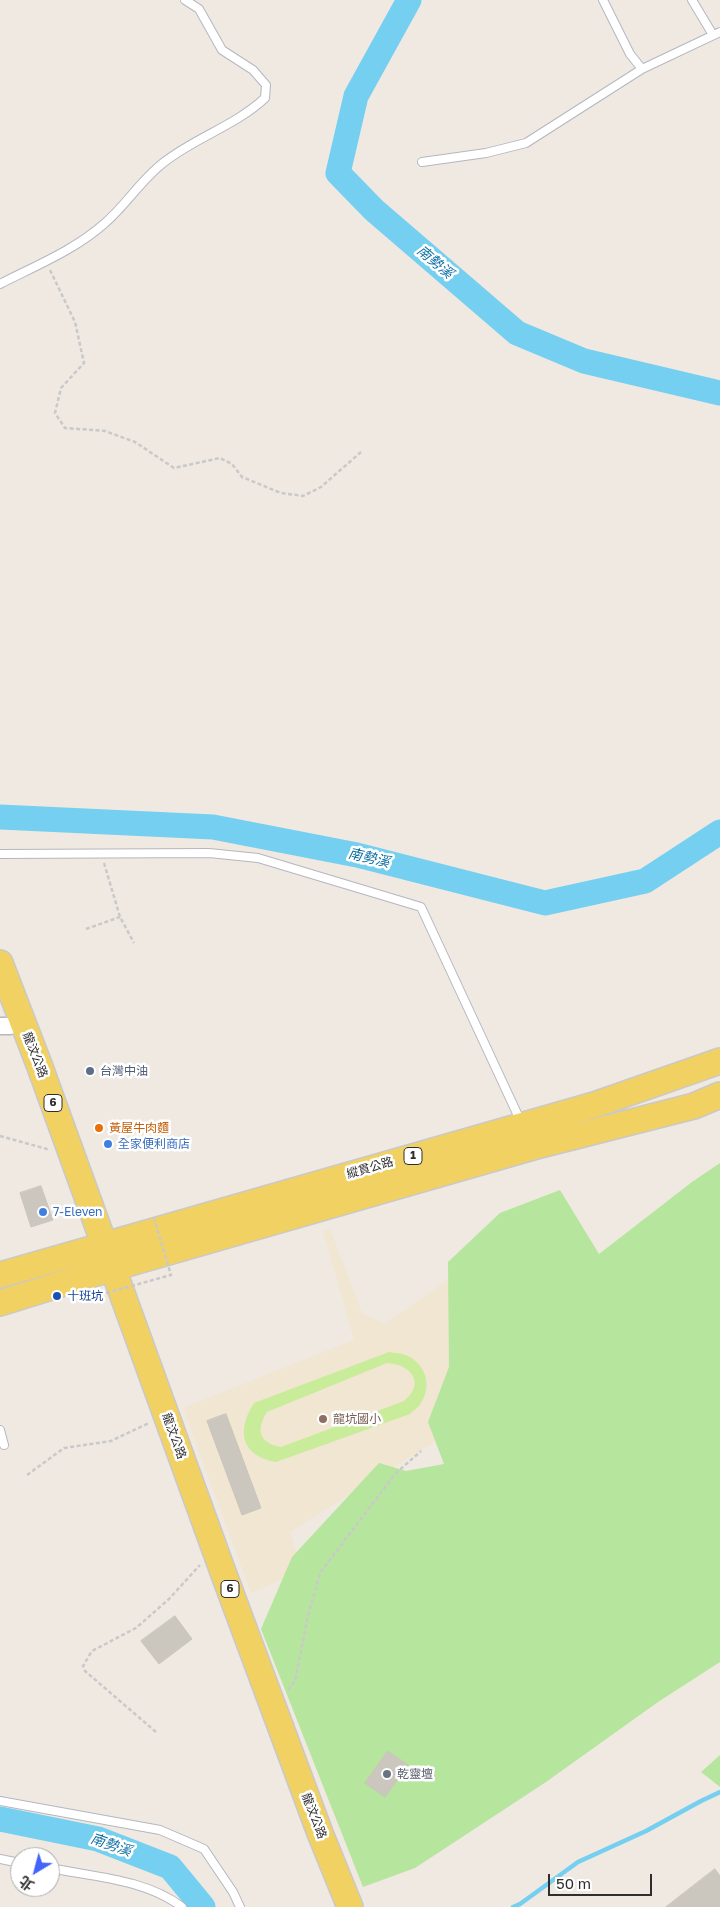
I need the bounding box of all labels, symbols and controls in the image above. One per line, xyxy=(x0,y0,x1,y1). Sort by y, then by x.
water label: 南勢溪 xyxy=(414,242,456,282)
water label: 南勢溪 xyxy=(347,845,391,871)
street label: 龍汶公路 xyxy=(20,1030,50,1080)
place label: 台灣中油 xyxy=(100,1064,148,1078)
marker: 台灣中油 xyxy=(84,1065,96,1077)
road number: 6 xyxy=(44,1094,62,1112)
place label: 黃屋牛肉麵 xyxy=(109,1121,169,1135)
marker: 黃屋牛肉麵 xyxy=(93,1122,105,1134)
place label: 全家便利商店 xyxy=(118,1137,190,1151)
marker: 全家便利商店 xyxy=(102,1138,114,1150)
road number: 1 xyxy=(404,1148,422,1164)
street label: 縱貫公路 xyxy=(345,1154,395,1182)
place label: 7-Eleven xyxy=(53,1205,102,1219)
marker: 7-Eleven xyxy=(37,1206,49,1218)
place label: 十班坑 xyxy=(67,1289,103,1303)
marker: 十班坑 xyxy=(51,1290,63,1302)
street label: 龍汶公路 xyxy=(159,1411,189,1461)
place label: 龍坑國小 xyxy=(333,1412,381,1426)
marker: 龍坑國小 xyxy=(317,1413,329,1425)
road number: 6 xyxy=(221,1580,239,1598)
place label: 乾靈壇 xyxy=(397,1767,433,1781)
marker: 乾靈壇 xyxy=(381,1768,393,1780)
street label: 龍汶公路 xyxy=(299,1791,329,1841)
water label: 南勢溪 xyxy=(88,1830,134,1860)
north arrow xyxy=(10,1847,60,1897)
scale bar xyxy=(550,1864,654,1896)
text: 北 xyxy=(16,1873,37,1895)
text: 50 m xyxy=(556,1874,591,1892)

